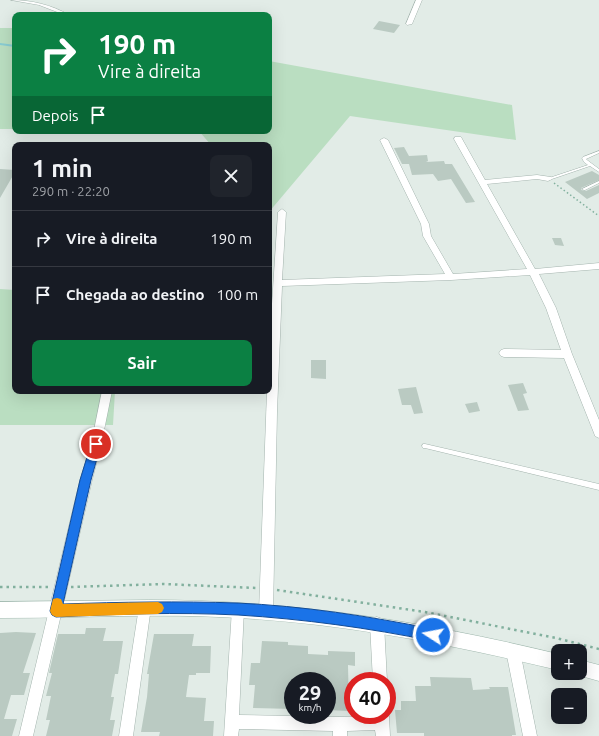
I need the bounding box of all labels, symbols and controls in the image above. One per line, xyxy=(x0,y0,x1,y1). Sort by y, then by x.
icon: right xyxy=(32,28,84,80)
text: 190 m xyxy=(98,28,176,59)
text: Vire à direita xyxy=(98,61,201,81)
icon: arrive xyxy=(87,104,109,126)
text: Depois xyxy=(32,107,79,124)
text: 1 min xyxy=(32,155,93,182)
button: close xyxy=(210,155,252,197)
text: 290 m · 22:20 xyxy=(32,184,110,198)
icon: right xyxy=(32,228,54,250)
text: Vire à direita xyxy=(66,230,158,247)
text: 190 m xyxy=(210,230,252,247)
icon: arrive xyxy=(32,284,54,306)
text: Chegada ao destino xyxy=(66,286,205,303)
text: 100 m xyxy=(217,286,258,303)
button: Sair xyxy=(32,340,252,386)
pin xyxy=(79,427,113,461)
icon: arrive xyxy=(85,433,107,455)
position arrow xyxy=(412,614,454,656)
map controls xyxy=(551,644,587,724)
button: + xyxy=(551,644,587,680)
speed limit sign: 40 xyxy=(344,672,396,724)
text: 29 xyxy=(299,681,321,704)
button: − xyxy=(551,688,587,724)
text: km/h xyxy=(298,702,322,713)

